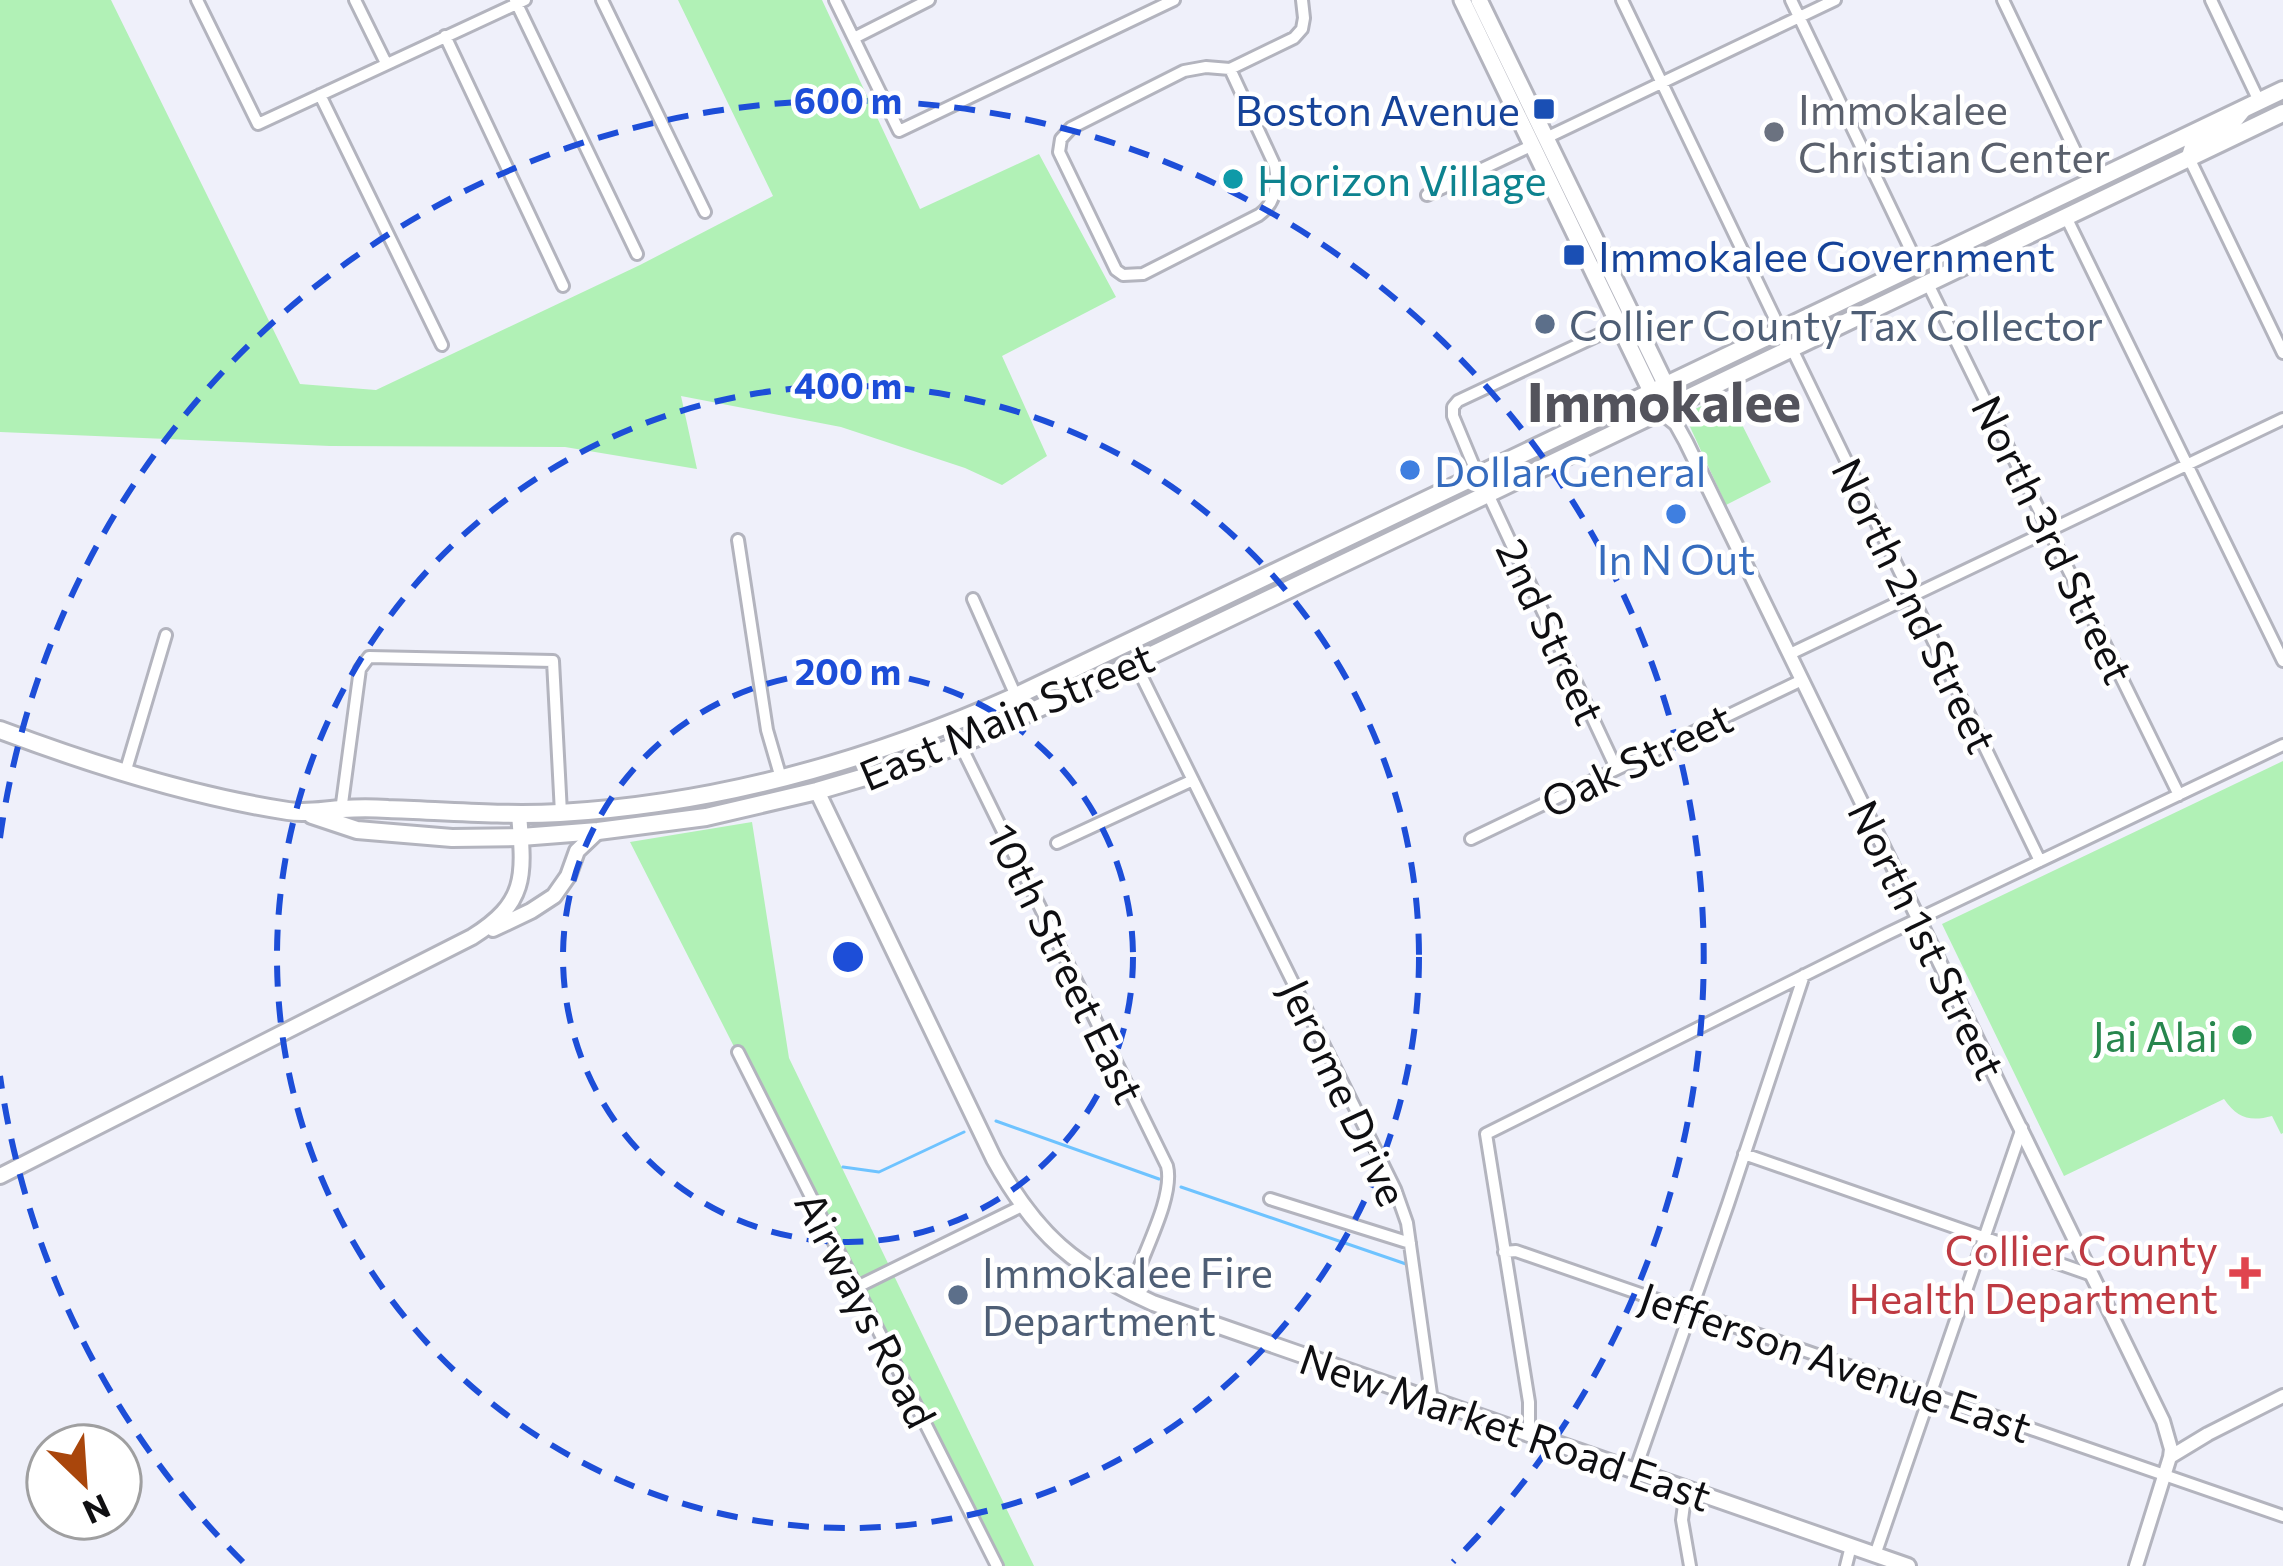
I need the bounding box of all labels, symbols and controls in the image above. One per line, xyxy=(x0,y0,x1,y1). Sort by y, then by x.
text: 600 m xyxy=(794,77,902,121)
place label: Immokalee Christian Center xyxy=(1798,82,2110,182)
place label: Boston Avenue xyxy=(1235,83,1520,135)
marker: Boston Avenue xyxy=(1531,96,1557,122)
marker: Immokalee Christian Center xyxy=(1761,119,1787,145)
place label: Horizon Village xyxy=(1257,153,1547,205)
marker: Horizon Village xyxy=(1220,166,1246,192)
place label: Immokalee Government xyxy=(1598,229,2055,281)
marker: Immokalee Government xyxy=(1561,242,1587,268)
place label: Collier County Tax Collector xyxy=(1569,298,2103,350)
marker: Collier County Tax Collector xyxy=(1532,311,1558,337)
text: 400 m xyxy=(794,362,902,406)
district label: Immokalee xyxy=(1527,367,1801,433)
street label: North 3rd Street xyxy=(1962,387,2146,691)
place label: Dollar General xyxy=(1434,444,1706,496)
street label: North 2nd Street xyxy=(1822,449,2010,761)
marker: Dollar General xyxy=(1397,457,1423,483)
marker: In N Out xyxy=(1663,501,1689,527)
street label: 2nd Street xyxy=(1487,530,1617,732)
place label: In N Out xyxy=(1597,532,1755,584)
street label: East Main Street xyxy=(851,630,1161,800)
text: 200 m xyxy=(795,648,901,692)
street label: Oak Street xyxy=(1532,691,1740,827)
street label: North 1st Street xyxy=(1838,791,2018,1087)
street label: 10th Street East xyxy=(977,815,1157,1111)
centre of rings xyxy=(827,936,869,978)
street label: Jerome Drive xyxy=(1270,971,1420,1213)
place label: Jai Alai xyxy=(2093,1009,2218,1061)
marker: Jai Alai xyxy=(2229,1022,2255,1048)
street label: Airways Road xyxy=(785,1182,949,1436)
place label: Collier County Health Department xyxy=(1848,1223,2218,1323)
place label: Immokalee Fire Department xyxy=(982,1245,1273,1345)
marker: Collier County Health Department xyxy=(2229,1257,2261,1289)
street label: Jefferson Avenue East xyxy=(1633,1270,2039,1452)
marker: Immokalee Fire Department xyxy=(945,1282,971,1308)
street label: New Market Road East xyxy=(1293,1331,1719,1521)
north arrow xyxy=(24,1422,144,1542)
text: N xyxy=(77,1487,117,1534)

